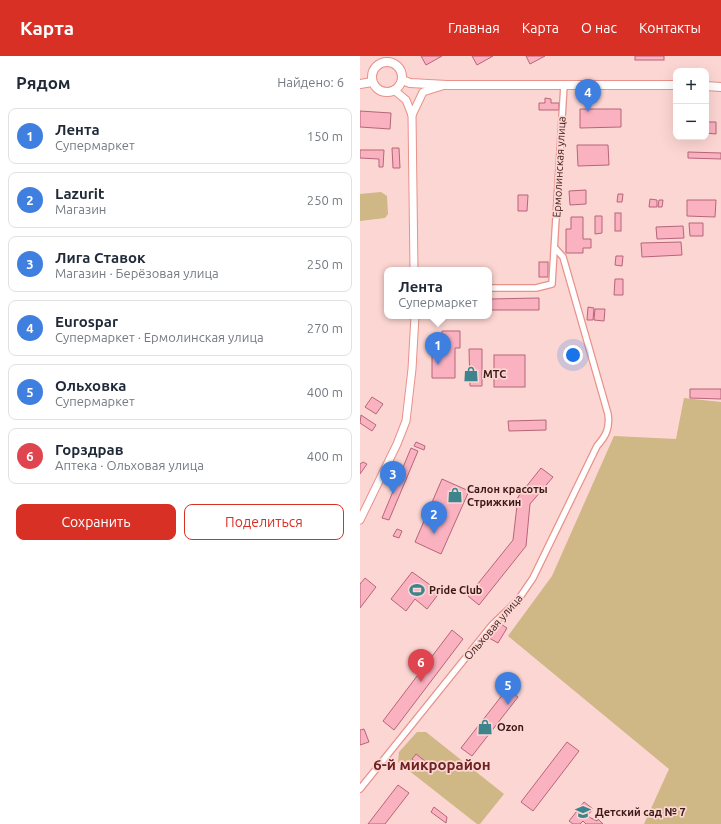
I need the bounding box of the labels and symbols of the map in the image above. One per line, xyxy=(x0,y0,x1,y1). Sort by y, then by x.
pin: 4 xyxy=(575,79,601,112)
street label: Ермолинская улица xyxy=(550,116,568,218)
pin: 1 xyxy=(425,332,451,365)
your location xyxy=(563,345,583,365)
shop icon: МТС xyxy=(462,365,480,383)
place label: МТС xyxy=(483,368,506,380)
pin: 3 xyxy=(380,461,406,494)
place label: Салон красоты Стрижкин xyxy=(467,483,548,508)
shop icon: Салон красоты Стрижкин xyxy=(446,486,464,504)
pin: 2 xyxy=(421,501,447,534)
sports icon: Pride Club xyxy=(408,581,426,599)
place label: Pride Club xyxy=(429,584,483,596)
street label: Ольховая улица xyxy=(461,592,525,662)
pin: 6 xyxy=(408,649,434,682)
pin: 5 xyxy=(495,672,521,705)
shop icon: Ozon xyxy=(476,718,494,736)
place label: Ozon xyxy=(497,721,524,733)
district label: 6-й микрорайон xyxy=(373,756,491,773)
school or university icon: Детский сад № 7 xyxy=(574,803,592,821)
place label: Детский сад № 7 xyxy=(595,806,686,818)

